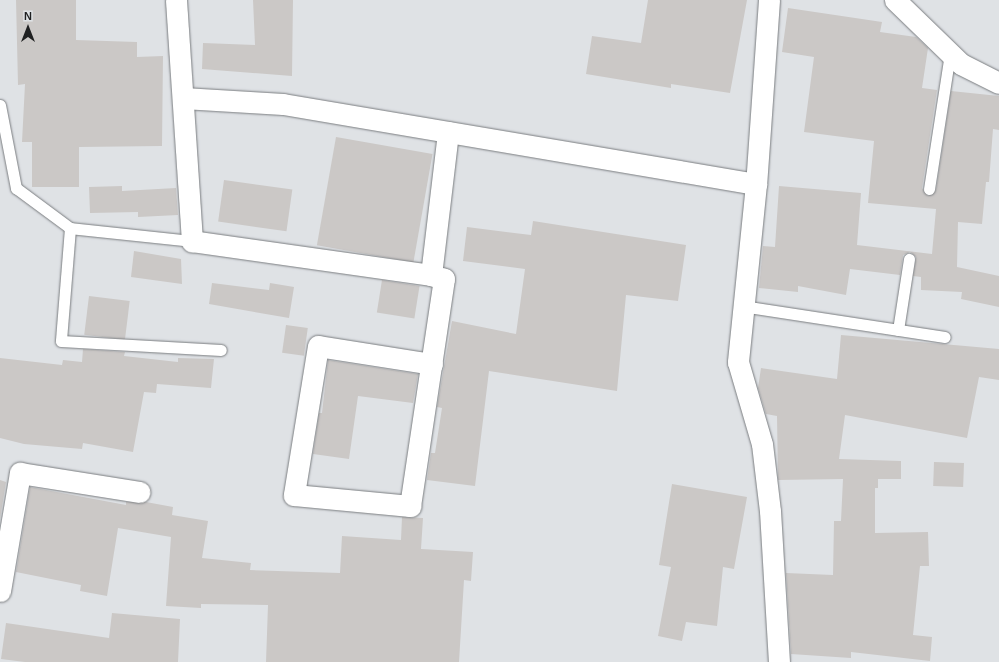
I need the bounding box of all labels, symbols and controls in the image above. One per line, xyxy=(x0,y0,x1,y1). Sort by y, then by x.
north arrow xyxy=(8,8,48,48)
text: N xyxy=(24,10,32,22)

